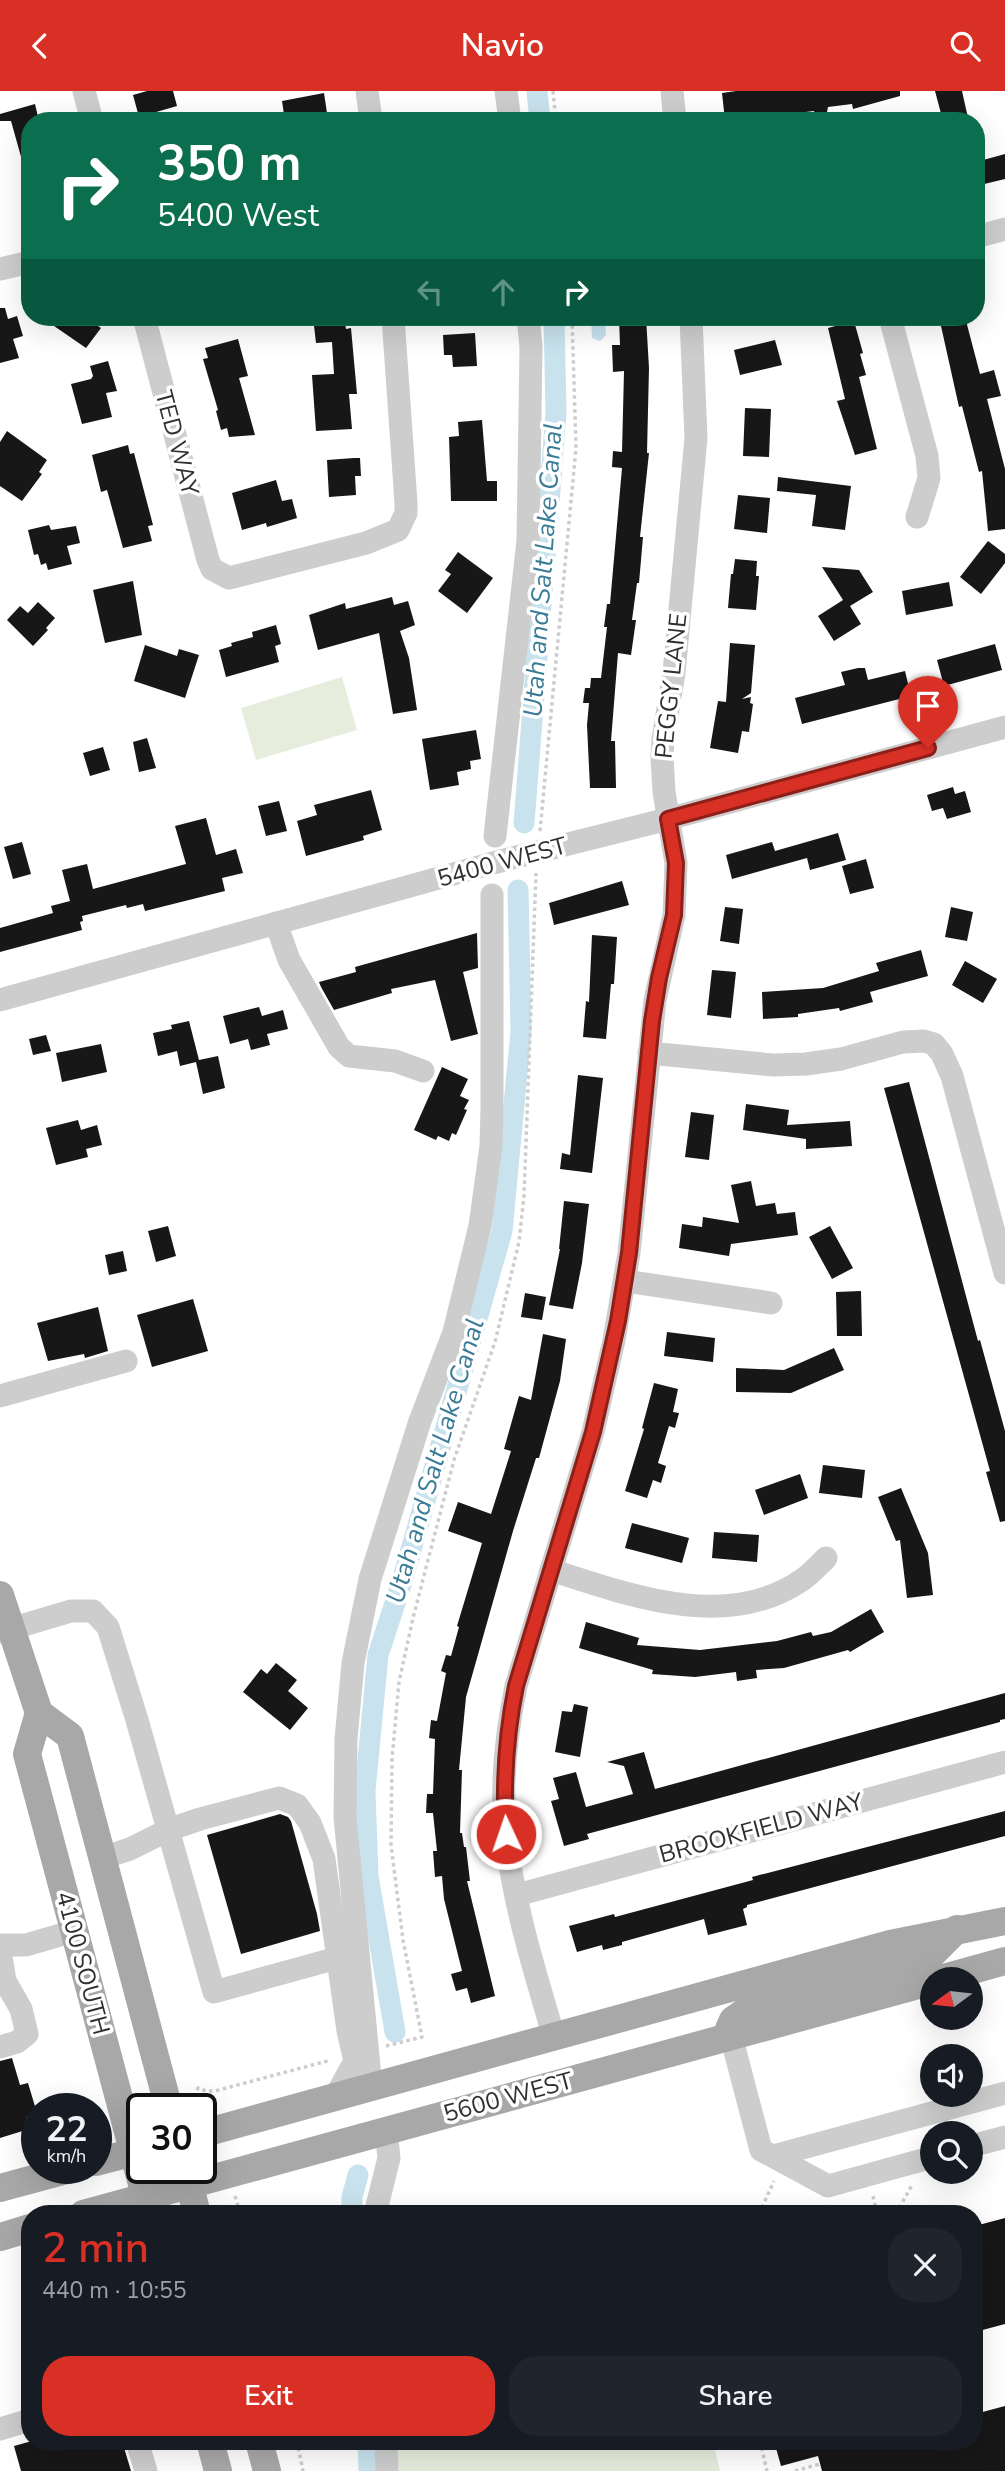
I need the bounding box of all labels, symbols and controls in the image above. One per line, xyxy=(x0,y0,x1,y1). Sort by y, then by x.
text: Navio xyxy=(461,24,544,67)
icon: back xyxy=(21,27,59,65)
icon: search xyxy=(946,27,984,65)
text: 350 m xyxy=(157,130,301,197)
icon: right xyxy=(42,140,133,231)
text: 5400 West xyxy=(157,194,319,237)
icon: left xyxy=(411,273,449,311)
icon: ahead xyxy=(484,273,522,311)
icon: right xyxy=(557,273,595,311)
street label: TED WAY xyxy=(148,387,207,500)
water label: Utah and Salt Lake Canal xyxy=(515,422,571,718)
street label: PEGGY LANE xyxy=(647,612,695,760)
pin xyxy=(898,676,958,748)
icon: arrive xyxy=(909,687,947,725)
street label: 5400 WEST xyxy=(434,829,571,895)
water label: Utah and Salt Lake Canal xyxy=(378,1314,492,1608)
street label: BROOKFIELD WAY xyxy=(656,1785,867,1871)
position arrow xyxy=(469,1797,543,1871)
street label: 4100 SOUTH xyxy=(49,1888,117,2038)
north arrow xyxy=(920,1967,984,2030)
map controls xyxy=(920,1967,983,2184)
button: sound xyxy=(920,2044,983,2107)
street label: 5600 WEST xyxy=(440,2064,577,2130)
speed limit sign: 30 xyxy=(126,2093,217,2184)
text: 22 xyxy=(45,2106,88,2153)
button: search xyxy=(920,2121,983,2184)
text: km/h xyxy=(47,2144,86,2168)
text: 2 min xyxy=(42,2220,149,2277)
button: close xyxy=(888,2228,962,2302)
text: 440 m · 10:55 xyxy=(42,2275,187,2306)
button: Exit xyxy=(42,2356,495,2436)
button: Share xyxy=(509,2356,962,2436)

